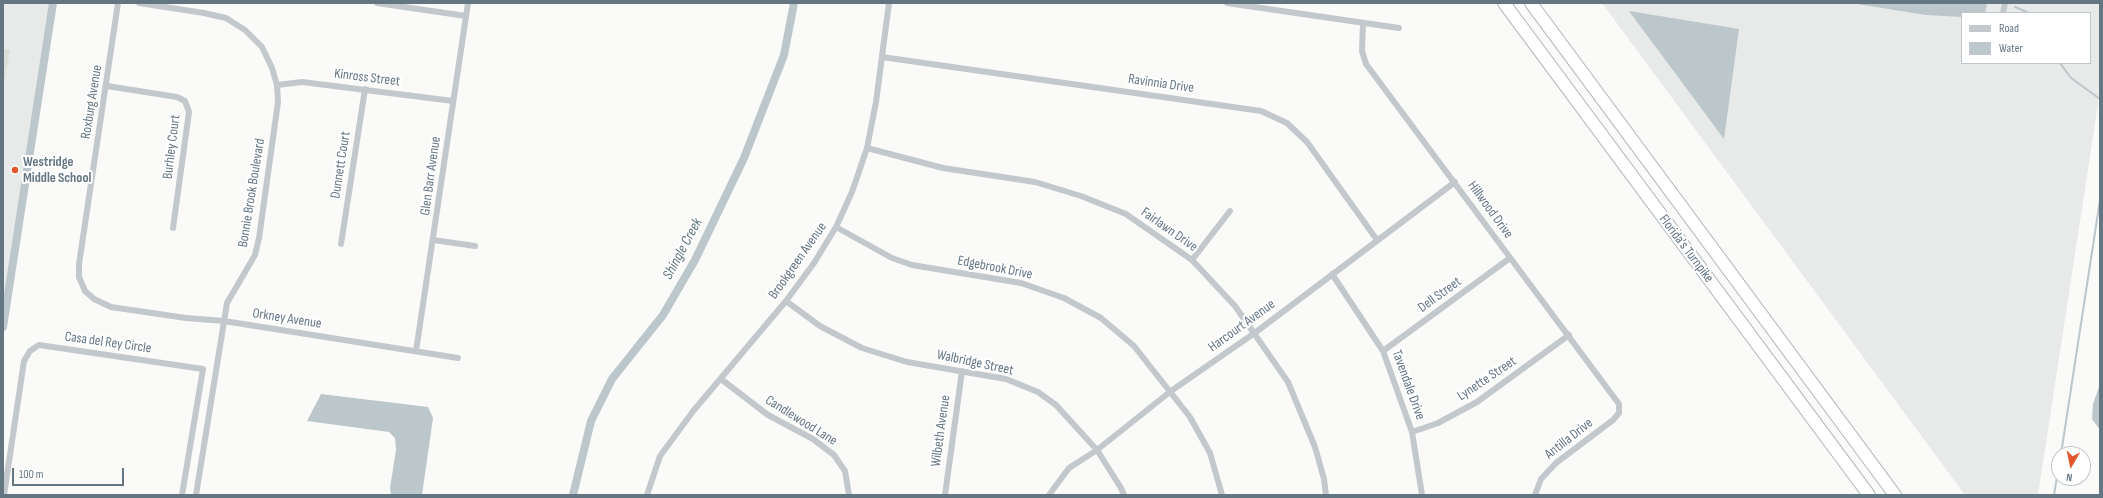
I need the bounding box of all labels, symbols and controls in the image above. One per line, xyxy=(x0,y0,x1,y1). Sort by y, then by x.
legend xyxy=(1961,12,2091,64)
text: Road xyxy=(1999,21,2019,36)
text: Water xyxy=(1999,41,2023,56)
street label: Roxburg Avenue xyxy=(78,64,106,140)
street label: Kinross Street xyxy=(333,66,401,90)
street label: Ravinnia Drive xyxy=(1127,71,1195,97)
street label: Burhley Court xyxy=(160,114,184,180)
street label: Dunnett Court xyxy=(327,130,355,200)
street label: Glen Barr Avenue xyxy=(417,135,445,217)
street label: Bonnie Brook Boulevard xyxy=(235,137,269,249)
place label: Westridge Middle School xyxy=(23,154,91,186)
marker: Westridge Middle School xyxy=(10,165,20,175)
street label: Hillwood Drive xyxy=(1464,178,1516,242)
street label: Fairlawn Drive xyxy=(1137,204,1201,256)
street label: Florida's Turnpike xyxy=(1655,212,1717,286)
water label: Shingle Creek xyxy=(659,215,707,283)
street label: Brookgreen Avenue xyxy=(765,219,831,303)
street label: Edgebrook Drive xyxy=(956,253,1034,283)
street label: Dell Street xyxy=(1415,274,1465,316)
street label: Harcourt Avenue xyxy=(1205,296,1279,356)
street label: Orkney Avenue xyxy=(251,305,323,333)
street label: Casa del Rey Circle xyxy=(64,329,152,357)
street label: Walbridge Street xyxy=(935,347,1015,379)
street label: Tavendale Drive xyxy=(1388,348,1428,422)
street label: Lynette Street xyxy=(1454,353,1520,405)
street label: Candlewood Lane xyxy=(762,392,840,450)
street label: Wilbeth Avenue xyxy=(928,394,954,468)
street label: Antilla Drive xyxy=(1542,415,1596,463)
north arrow xyxy=(2051,446,2091,486)
scale bar xyxy=(14,460,126,486)
text: 100 m xyxy=(19,467,44,482)
text: N xyxy=(2065,470,2073,484)

